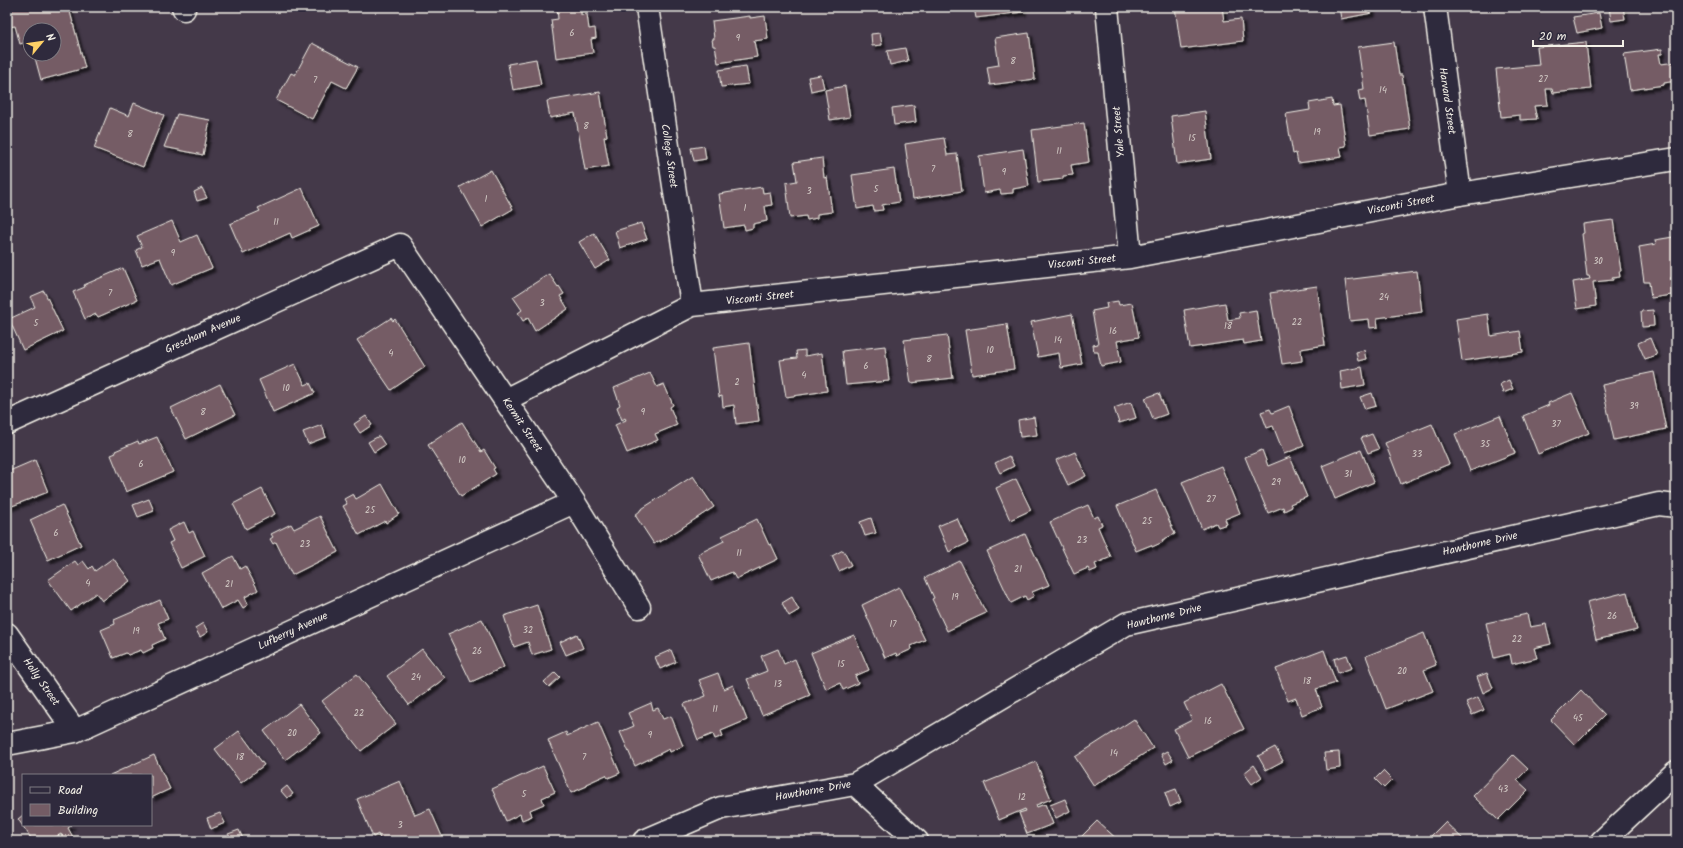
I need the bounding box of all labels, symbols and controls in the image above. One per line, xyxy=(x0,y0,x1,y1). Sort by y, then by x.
north arrow xyxy=(22,22,62,62)
scale bar xyxy=(1533,22,1623,48)
house number: 6 xyxy=(569,26,575,41)
text: 20 m xyxy=(1539,27,1567,46)
text: N xyxy=(40,30,59,45)
house number: 9 xyxy=(736,31,741,46)
house number: 8 xyxy=(1010,54,1016,69)
street label: Harvard Street xyxy=(1433,66,1461,136)
house number: 27 xyxy=(1538,72,1549,87)
house number: 7 xyxy=(313,73,318,88)
house number: 14 xyxy=(1379,83,1387,98)
street label: Yale Street xyxy=(1108,105,1130,158)
house number: 8 xyxy=(583,119,589,134)
street label: College Street xyxy=(656,123,682,190)
house number: 19 xyxy=(1313,125,1321,140)
house number: 8 xyxy=(127,127,133,142)
house number: 15 xyxy=(1188,131,1197,146)
house number: 11 xyxy=(1056,144,1062,159)
house number: 7 xyxy=(931,162,936,177)
house number: 9 xyxy=(1002,165,1007,180)
house number: 5 xyxy=(874,182,880,197)
house number: 3 xyxy=(806,184,812,199)
street label: Visconti Street xyxy=(1366,190,1437,220)
house number: 1 xyxy=(485,192,488,207)
house number: 1 xyxy=(744,201,747,216)
house number: 11 xyxy=(273,215,279,230)
house number: 9 xyxy=(171,246,176,261)
street label: Visconti Street xyxy=(1047,249,1118,275)
house number: 30 xyxy=(1593,254,1603,269)
street label: Visconti Street xyxy=(725,285,796,311)
house number: 7 xyxy=(108,286,113,301)
house number: 24 xyxy=(1379,290,1389,305)
house number: 3 xyxy=(539,296,545,311)
street label: Grescham Avenue xyxy=(162,309,244,359)
house number: 22 xyxy=(1292,315,1302,330)
house number: 5 xyxy=(34,316,40,331)
house number: 18 xyxy=(1224,319,1233,334)
house number: 16 xyxy=(1109,324,1117,339)
house number: 14 xyxy=(1054,333,1062,348)
house number: 10 xyxy=(986,343,994,358)
house number: 4 xyxy=(389,346,394,361)
house number: 8 xyxy=(926,352,932,367)
house number: 6 xyxy=(863,359,869,374)
house number: 4 xyxy=(802,368,807,383)
house number: 2 xyxy=(734,375,740,390)
house number: 10 xyxy=(282,381,290,396)
street label: Kermit Street xyxy=(497,394,547,457)
house number: 39 xyxy=(1629,399,1639,414)
house number: 8 xyxy=(200,405,206,420)
house number: 9 xyxy=(641,405,646,420)
house number: 37 xyxy=(1551,417,1561,432)
house number: 35 xyxy=(1480,437,1491,452)
house number: 33 xyxy=(1412,447,1422,462)
house number: 10 xyxy=(458,453,466,468)
house number: 6 xyxy=(138,457,144,472)
house number: 31 xyxy=(1344,467,1352,482)
house number: 29 xyxy=(1271,475,1281,490)
house number: 27 xyxy=(1206,492,1217,507)
house number: 25 xyxy=(365,503,376,518)
house number: 25 xyxy=(1142,514,1153,529)
house number: 6 xyxy=(53,526,59,541)
street label: Hawthorne Drive xyxy=(1441,527,1520,561)
house number: 23 xyxy=(1077,533,1087,548)
house number: 23 xyxy=(300,537,310,552)
house number: 11 xyxy=(736,546,742,561)
house number: 21 xyxy=(1014,562,1022,577)
house number: 4 xyxy=(86,576,91,591)
house number: 21 xyxy=(225,577,233,592)
house number: 19 xyxy=(951,590,959,605)
street label: Hawthorne Drive xyxy=(1125,599,1204,635)
street label: Lufberry Avenue xyxy=(255,607,331,655)
house number: 26 xyxy=(1607,609,1617,624)
house number: 17 xyxy=(890,617,897,632)
house number: 32 xyxy=(523,623,533,638)
house number: 19 xyxy=(132,624,140,639)
house number: 22 xyxy=(1512,632,1522,647)
house number: 26 xyxy=(472,644,482,659)
street label: Holly Street xyxy=(18,654,65,710)
house number: 15 xyxy=(837,657,846,672)
house number: 20 xyxy=(1397,664,1407,679)
house number: 24 xyxy=(411,670,421,685)
house number: 18 xyxy=(1303,674,1312,689)
house number: 13 xyxy=(774,677,782,692)
house number: 11 xyxy=(712,702,718,717)
house number: 22 xyxy=(354,706,364,721)
house number: 45 xyxy=(1573,711,1584,726)
house number: 16 xyxy=(1204,714,1212,729)
house number: 20 xyxy=(287,726,297,741)
house number: 9 xyxy=(648,728,653,743)
house number: 14 xyxy=(1110,746,1118,761)
house number: 18 xyxy=(236,750,245,765)
house number: 7 xyxy=(582,750,587,765)
legend xyxy=(22,774,152,826)
street label: Hawthorne Drive xyxy=(774,775,852,807)
text: Road xyxy=(58,781,83,800)
house number: 43 xyxy=(1498,782,1508,797)
house number: 5 xyxy=(522,787,528,802)
house number: 12 xyxy=(1018,790,1026,805)
text: Building xyxy=(58,801,98,820)
house number: 3 xyxy=(397,818,403,833)

